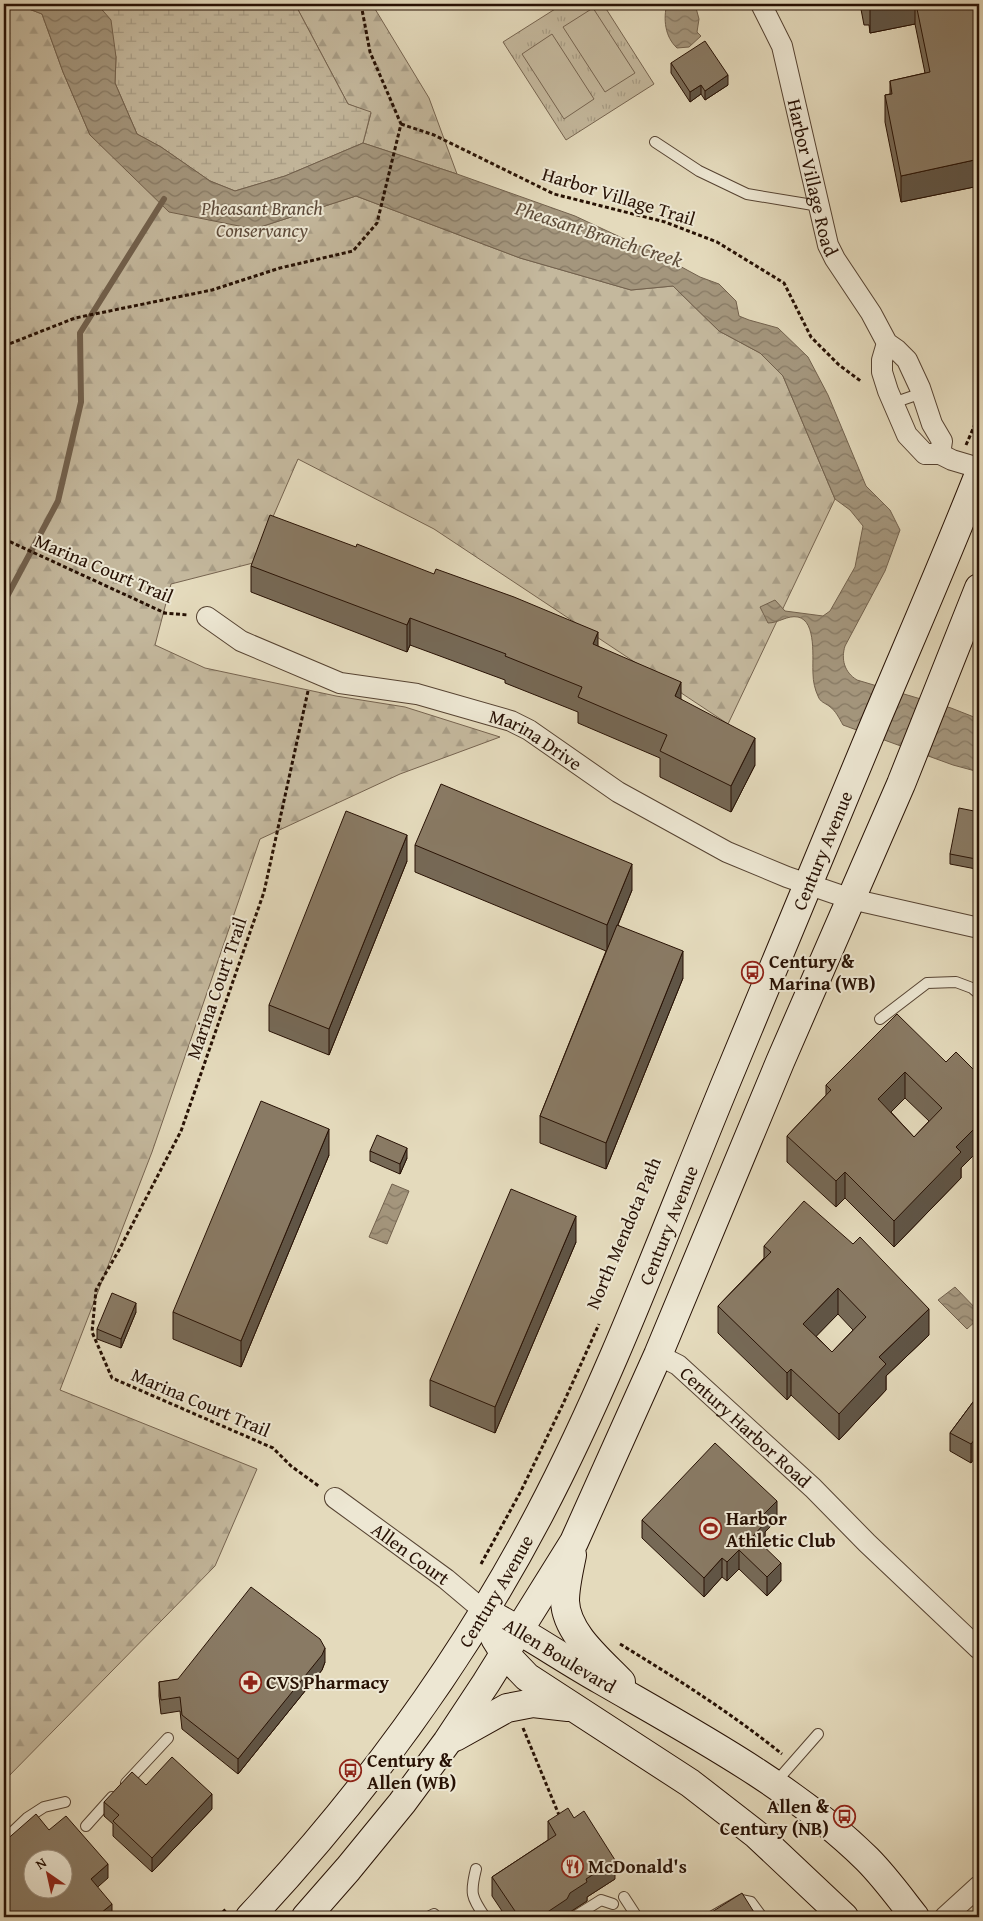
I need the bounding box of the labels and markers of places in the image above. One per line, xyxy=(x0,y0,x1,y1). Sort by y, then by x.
place label: Century & Marina (WB) xyxy=(769,947,876,997)
bus stop icon: Century & Marina (WB) xyxy=(741,960,765,984)
place label: Harbor Athletic Club xyxy=(726,1504,836,1554)
sports icon: Harbor Athletic Club xyxy=(698,1517,722,1541)
place label: CVS Pharmacy xyxy=(266,1668,389,1696)
pharmacy icon: CVS Pharmacy xyxy=(238,1670,262,1694)
place label: Century & Allen (WB) xyxy=(367,1746,456,1796)
bus stop icon: Century & Allen (WB) xyxy=(339,1759,363,1783)
place label: Allen & Century (NB) xyxy=(720,1792,830,1842)
bus stop icon: Allen & Century (NB) xyxy=(833,1805,857,1829)
place label: McDonald's xyxy=(588,1852,687,1880)
restaurant icon: McDonald's xyxy=(560,1854,584,1878)

